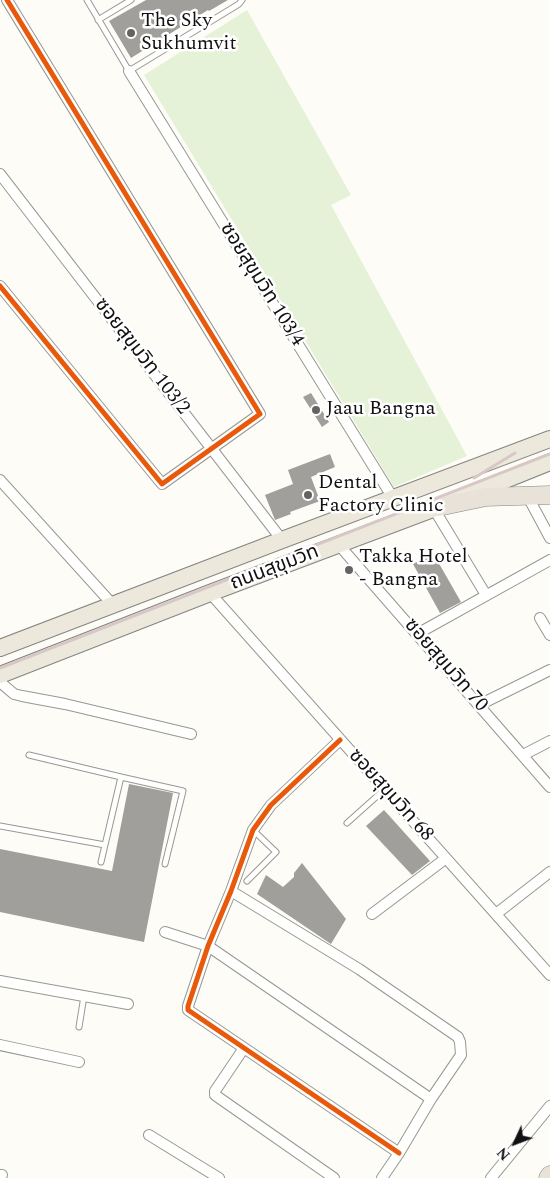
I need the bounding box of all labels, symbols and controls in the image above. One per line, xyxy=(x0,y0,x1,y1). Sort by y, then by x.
place label: The Sky Sukhumvit xyxy=(141,10,237,57)
marker: The Sky Sukhumvit xyxy=(125,27,137,39)
street label: ซอยสุขุมวิท 103/4 xyxy=(213,219,309,351)
street label: ซอยสุขุมวิท 103/2 xyxy=(88,294,194,420)
place label: Jaau Bangna xyxy=(326,398,435,422)
marker: Jaau Bangna xyxy=(310,404,322,416)
place label: Dental Factory Clinic xyxy=(318,472,444,519)
marker: Dental Factory Clinic xyxy=(302,489,314,501)
street label: ถนนสุขุมวิท xyxy=(227,541,323,597)
place label: Takka Hotel - Bangna xyxy=(359,546,468,593)
marker: Takka Hotel - Bangna xyxy=(343,564,355,576)
street label: ซอยสุขุมวิท 70 xyxy=(398,614,492,718)
street label: ซอยสุขุมวิท 68 xyxy=(342,745,438,847)
north arrow xyxy=(490,1118,540,1168)
text: N xyxy=(492,1142,515,1165)

